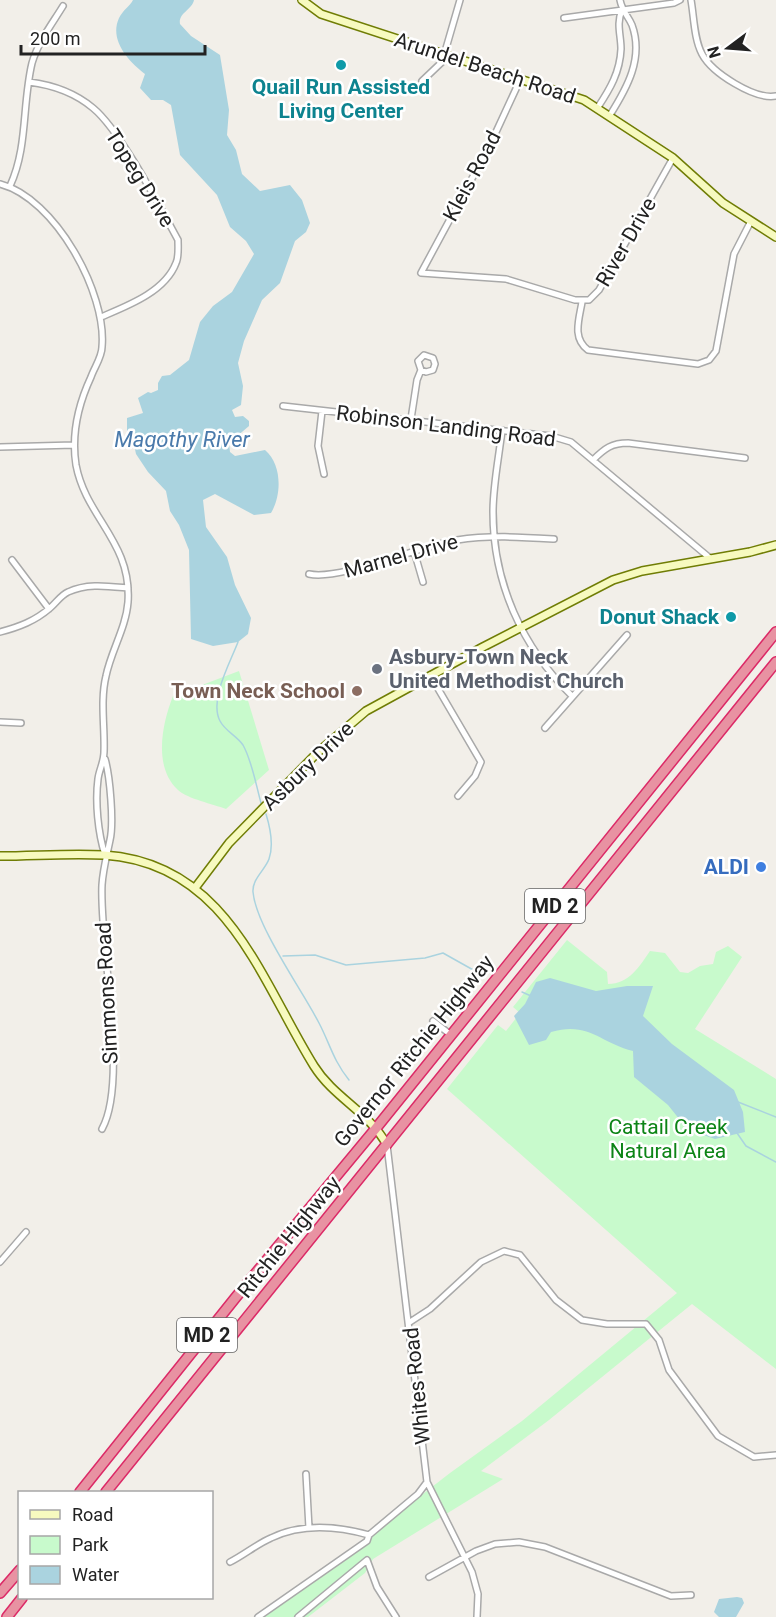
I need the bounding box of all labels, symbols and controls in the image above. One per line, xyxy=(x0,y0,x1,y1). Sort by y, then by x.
scale bar xyxy=(21,18,206,56)
north arrow xyxy=(698,18,758,78)
street label: Arundel Beach Road xyxy=(391,27,579,109)
text: 200 m xyxy=(30,28,81,49)
text: N xyxy=(703,44,725,60)
marker: Quail Run Assisted Living Center xyxy=(334,58,348,72)
place label: Quail Run Assisted Living Center xyxy=(252,75,430,123)
street label: Topeg Drive xyxy=(101,125,179,231)
street label: Kleis Road xyxy=(438,127,506,225)
street label: River Drive xyxy=(591,193,661,291)
street label: Robinson Landing Road xyxy=(335,401,557,451)
water label: Magothy River xyxy=(114,427,251,452)
street label: Marnel Drive xyxy=(341,529,461,583)
place label: Donut Shack xyxy=(600,605,720,629)
marker: Donut Shack xyxy=(724,610,738,624)
place label: Asbury-Town Neck United Methodist Church xyxy=(389,645,624,693)
marker: Asbury-Town Neck United Methodist Church xyxy=(370,662,384,676)
place label: Town Neck School xyxy=(171,679,345,703)
marker: Town Neck School xyxy=(350,684,364,698)
street label: Asbury Drive xyxy=(257,717,359,815)
place label: ALDI xyxy=(704,855,749,879)
marker: ALDI xyxy=(754,860,768,874)
road number: MD 2 xyxy=(525,889,585,923)
street label: Simmons Road xyxy=(91,921,123,1065)
street label: Governor Ritchie Highway xyxy=(329,950,499,1152)
park label: Cattail Creek Natural Area xyxy=(608,1115,728,1163)
street label: Ritchie Highway xyxy=(233,1171,345,1303)
road number: MD 2 xyxy=(177,1318,237,1352)
street label: Whites Road xyxy=(399,1326,435,1446)
legend xyxy=(18,1491,213,1599)
text: Road xyxy=(72,1504,113,1525)
text: Park xyxy=(72,1534,109,1555)
text: Water xyxy=(72,1564,119,1585)

